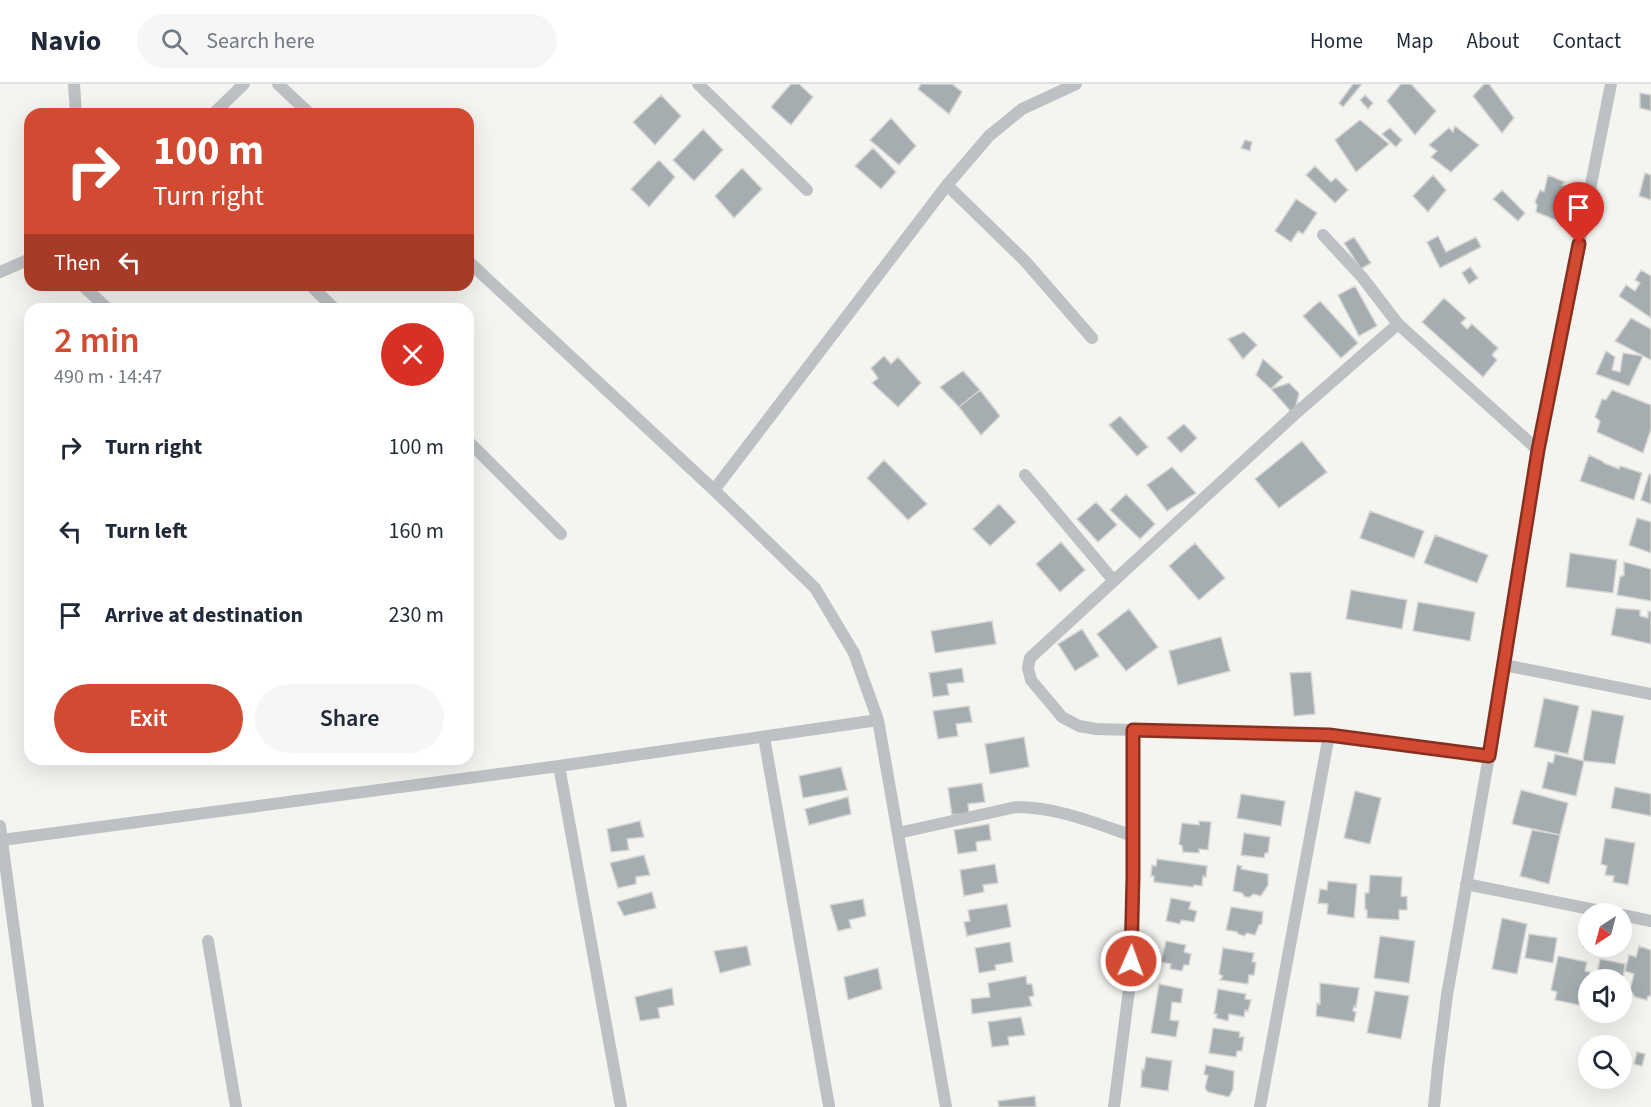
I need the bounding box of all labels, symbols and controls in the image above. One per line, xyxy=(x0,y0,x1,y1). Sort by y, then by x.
search box xyxy=(137,14,557,68)
text: Navio xyxy=(30,21,101,61)
icon: search xyxy=(158,25,191,58)
text: Search here xyxy=(206,25,315,57)
text: Home xyxy=(1310,26,1363,56)
text: Map xyxy=(1396,26,1434,56)
text: About xyxy=(1467,26,1519,56)
text: Contact xyxy=(1552,26,1621,56)
text: 100 m xyxy=(153,121,264,181)
icon: right xyxy=(54,132,132,210)
text: Turn right xyxy=(153,177,264,216)
pin xyxy=(1553,182,1604,244)
icon: arrive xyxy=(1562,191,1595,224)
icon: left xyxy=(113,246,146,279)
text: Then xyxy=(54,247,101,279)
text: 2 min xyxy=(54,315,140,366)
button: close xyxy=(381,323,444,386)
text: 490 m · 14:47 xyxy=(54,363,162,391)
icon: right xyxy=(54,431,87,464)
text: Turn right xyxy=(105,431,202,463)
text: 100 m xyxy=(389,431,444,463)
icon: left xyxy=(54,515,87,548)
text: Turn left xyxy=(105,515,187,547)
text: 160 m xyxy=(389,515,444,547)
icon: arrive xyxy=(54,599,87,632)
text: Arrive at destination xyxy=(105,599,303,631)
text: 230 m xyxy=(389,599,444,631)
button: Exit xyxy=(54,684,243,753)
button: Share xyxy=(255,684,444,753)
north arrow xyxy=(1578,903,1632,957)
map controls xyxy=(1578,903,1632,1089)
position arrow xyxy=(1099,929,1163,993)
button: sound xyxy=(1578,969,1632,1023)
button: search xyxy=(1578,1035,1632,1089)

